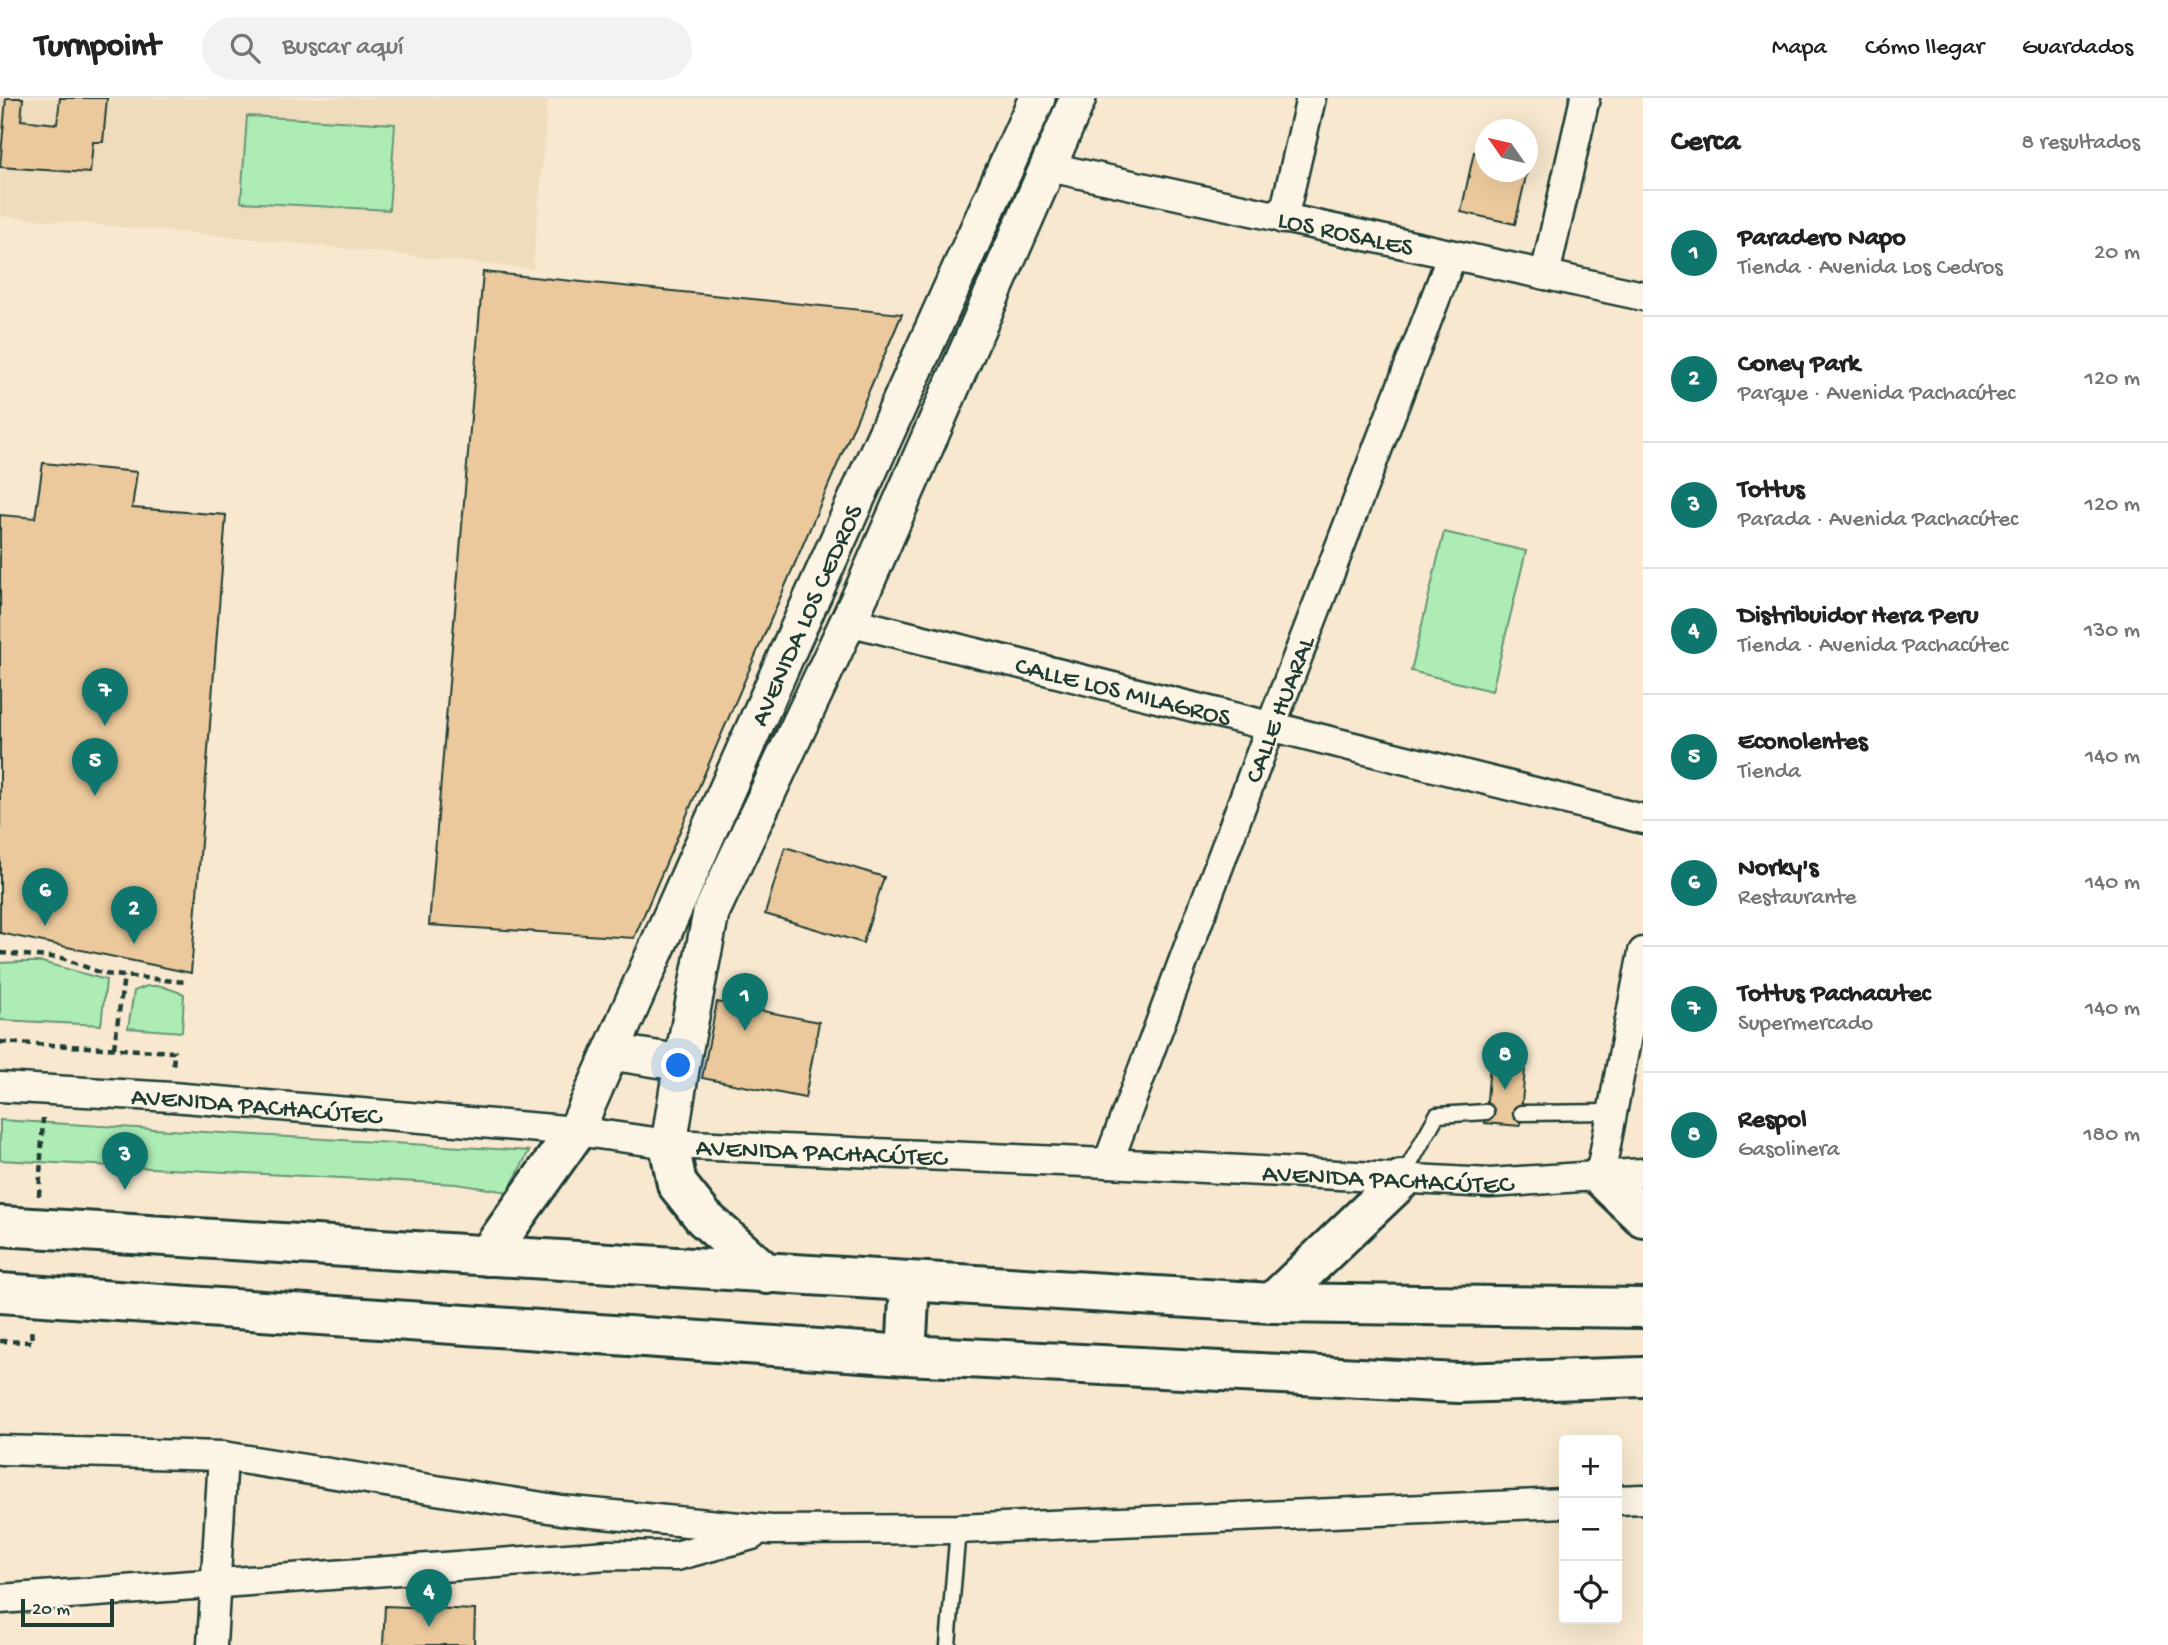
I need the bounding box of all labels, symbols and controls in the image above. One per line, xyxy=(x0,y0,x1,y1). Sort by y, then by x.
search box xyxy=(202,17,692,80)
text: Turnpoint xyxy=(35,29,160,67)
icon: search xyxy=(226,29,264,67)
text: Buscar aquí xyxy=(282,33,404,64)
text: Mapa xyxy=(1772,34,1827,63)
text: Cómo llegar xyxy=(1865,34,1984,63)
text: Guardados xyxy=(2022,34,2133,63)
north arrow xyxy=(1475,119,1538,182)
text: Cerca xyxy=(1671,126,1740,161)
text: 8 resultados xyxy=(2022,130,2140,157)
street label: LOS ROSALES xyxy=(1274,206,1417,266)
text: Paradero Napo xyxy=(1738,224,1906,255)
text: 1 xyxy=(1689,240,1699,267)
text: 20 m xyxy=(2094,240,2140,267)
text: Tienda · Avenida Los Cedros xyxy=(1738,255,2003,282)
text: Coney Park xyxy=(1738,350,1860,381)
text: 2 xyxy=(1688,366,1700,393)
text: 120 m xyxy=(2085,366,2140,393)
text: Parque · Avenida Pachacútec xyxy=(1738,381,2015,408)
text: Tottus xyxy=(1738,476,1805,507)
text: 3 xyxy=(1688,492,1700,519)
text: 120 m xyxy=(2085,492,2140,519)
street label: AVENIDA LOS CEDROS xyxy=(746,500,872,732)
text: Parada · Avenida Pachacútec xyxy=(1738,507,2018,534)
text: Distribuidor Hera Peru xyxy=(1738,602,1979,633)
text: 4 xyxy=(1689,618,1699,645)
text: 130 m xyxy=(2084,618,2140,645)
street label: CALLE HUARAL xyxy=(1240,631,1325,788)
text: Tienda · Avenida Pachacútec xyxy=(1738,633,2008,660)
street label: CALLE LOS MILAGROS xyxy=(1011,652,1234,736)
pin: 7 xyxy=(82,668,128,726)
text: Econolentes xyxy=(1738,728,1867,759)
pin: 5 xyxy=(72,738,118,796)
text: 5 xyxy=(1688,744,1700,771)
text: 140 m xyxy=(2085,744,2140,771)
text: Tienda xyxy=(1738,759,1801,786)
text: Norky's xyxy=(1738,854,1818,885)
pin: 6 xyxy=(22,868,68,926)
text: 6 xyxy=(1688,870,1700,897)
text: 140 m xyxy=(2085,870,2140,897)
text: Restaurante xyxy=(1738,885,1856,912)
pin: 2 xyxy=(111,886,157,944)
pin: 1 xyxy=(722,973,768,1031)
text: Tottus Pachacutec xyxy=(1738,980,1931,1011)
text: 7 xyxy=(1688,996,1700,1023)
text: 140 m xyxy=(2085,996,2140,1023)
text: Supermercado xyxy=(1738,1011,1873,1038)
pin: 8 xyxy=(1482,1032,1528,1090)
your location xyxy=(661,1048,695,1082)
street label: AVENIDA PACHACÚTEC xyxy=(130,1084,384,1135)
text: Respol xyxy=(1738,1106,1807,1137)
text: 8 xyxy=(1688,1122,1700,1149)
text: 180 m xyxy=(2083,1122,2140,1149)
pin: 3 xyxy=(102,1132,148,1190)
street label: AVENIDA PACHACÚTEC xyxy=(695,1134,949,1176)
text: Gasolinera xyxy=(1738,1137,1839,1164)
street label: AVENIDA PACHACÚTEC xyxy=(1261,1160,1516,1203)
map controls xyxy=(1559,1435,1622,1624)
button: + xyxy=(1559,1435,1622,1498)
button: − xyxy=(1559,1498,1622,1561)
button: locate xyxy=(1559,1561,1622,1624)
pin: 4 xyxy=(406,1569,452,1627)
scale bar xyxy=(21,1596,114,1628)
text: 20 m xyxy=(32,1599,70,1622)

